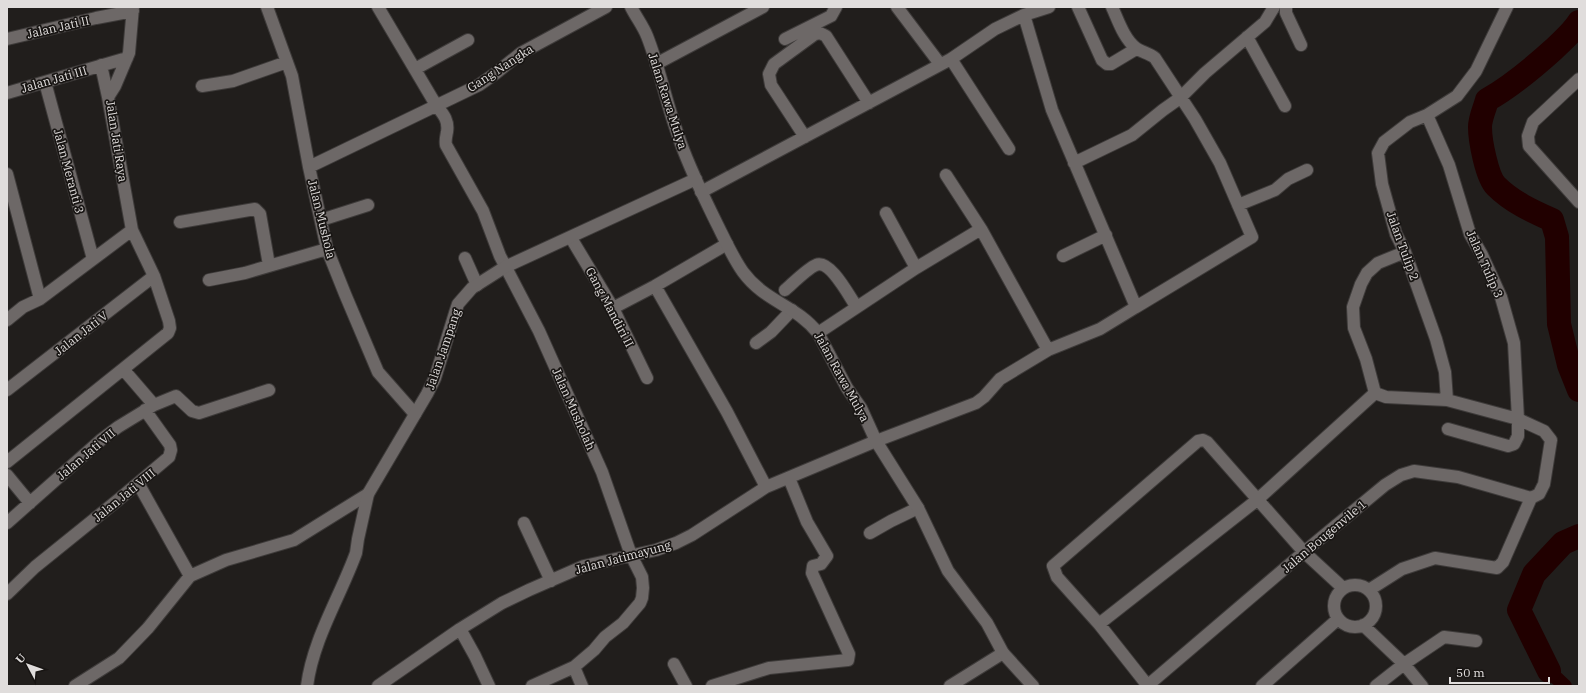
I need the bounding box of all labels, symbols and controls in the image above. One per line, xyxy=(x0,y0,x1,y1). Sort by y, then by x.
street label: Jalan Jati II xyxy=(25,13,91,41)
street label: Gang Nangka xyxy=(464,41,536,95)
street label: Jalan Rawa Mulya xyxy=(645,51,691,151)
street label: Jalan Jati III xyxy=(19,62,89,96)
street label: Jalan Jati Raya xyxy=(103,99,131,183)
street label: Jalan Meranti 3 xyxy=(50,127,88,215)
street label: Jalan Mushola xyxy=(305,178,339,260)
street label: Jalan Tulip 2 xyxy=(1384,209,1422,283)
street label: Jalan Tulip 3 xyxy=(1463,228,1507,300)
street label: Gang Mandiri II xyxy=(583,265,637,349)
street label: Jalan Jampang xyxy=(422,306,464,391)
street label: Jalan Jati V xyxy=(51,308,111,358)
street label: Jalan Rawa Mulya xyxy=(811,330,873,425)
street label: Jalan Musholah xyxy=(549,366,599,453)
street label: Jalan Jati VII xyxy=(54,425,118,483)
street label: Jalan Jati VIII xyxy=(90,465,158,525)
street label: Jalan Bougenvile 1 xyxy=(1279,496,1369,576)
street label: Jalan Jatimayung xyxy=(574,537,673,577)
north arrow xyxy=(8,645,48,685)
text: U xyxy=(12,650,29,666)
scale bar xyxy=(1450,659,1549,685)
text: 50 m xyxy=(1456,665,1485,680)

